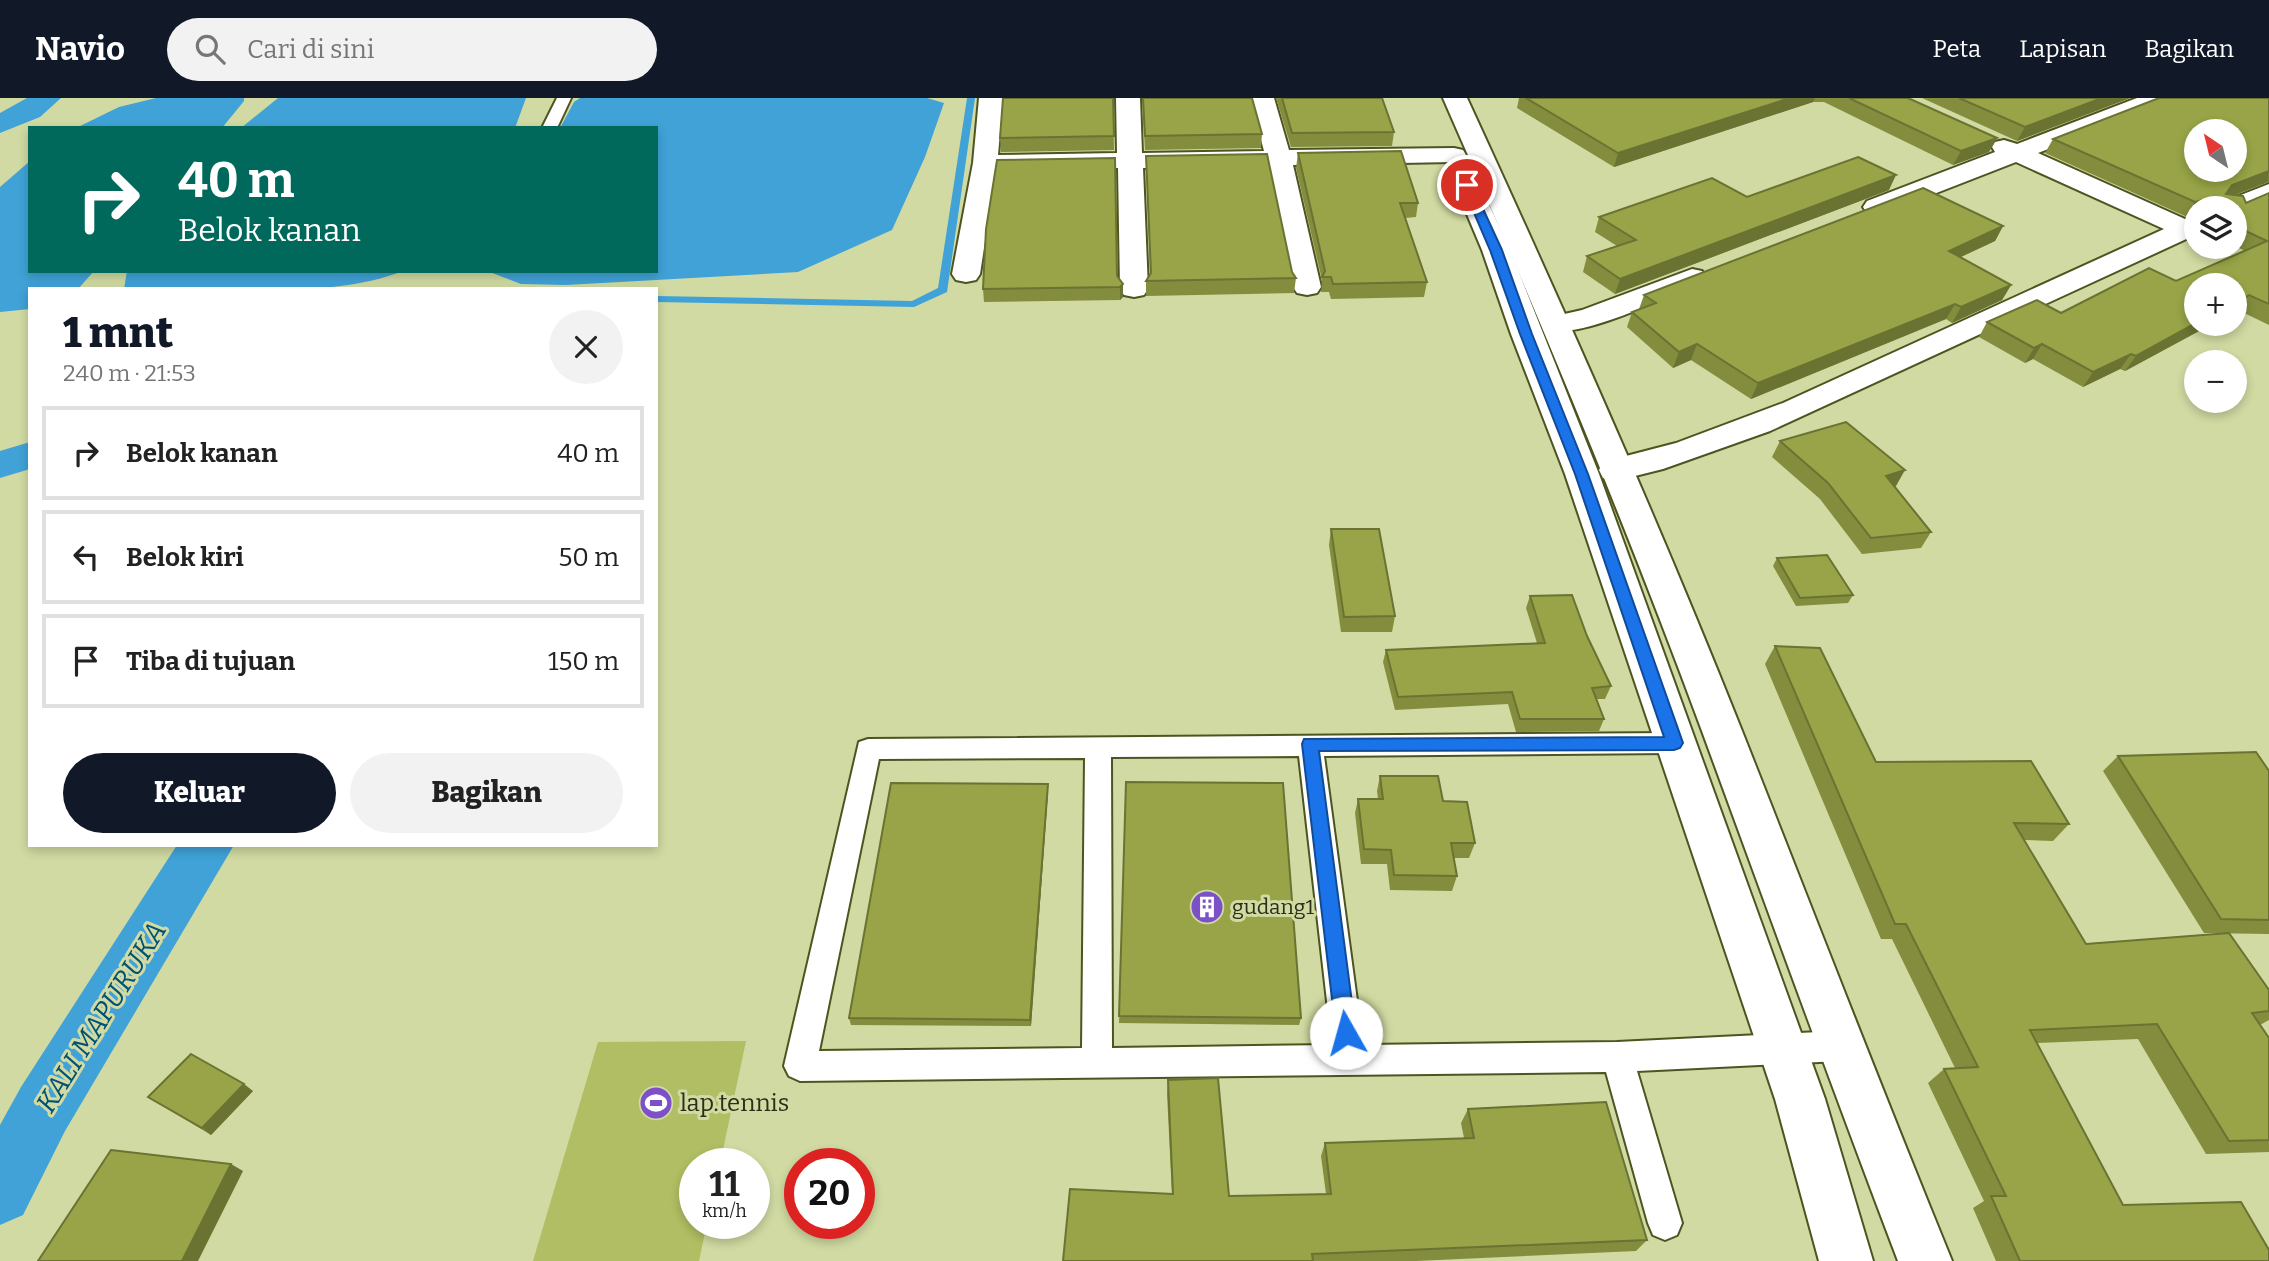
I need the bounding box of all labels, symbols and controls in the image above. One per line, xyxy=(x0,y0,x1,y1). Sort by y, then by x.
search box xyxy=(167,18,657,81)
text: Navio xyxy=(35,29,125,69)
icon: search xyxy=(191,30,229,68)
text: Cari di sini xyxy=(247,34,374,65)
text: Peta xyxy=(1933,35,1981,63)
text: Lapisan xyxy=(2019,35,2106,63)
text: Bagikan xyxy=(2144,35,2234,63)
north arrow xyxy=(2184,119,2247,182)
map controls xyxy=(2184,119,2247,413)
text: 40 m xyxy=(178,151,295,210)
icon: right xyxy=(63,154,154,245)
pin xyxy=(1437,155,1497,215)
icon: arrive xyxy=(1448,166,1486,204)
button: layers xyxy=(2184,196,2247,259)
text: Belok kanan xyxy=(178,211,361,249)
button: + xyxy=(2184,273,2247,336)
text: 1 mnt xyxy=(63,308,173,358)
button: close xyxy=(549,310,623,384)
button: − xyxy=(2184,350,2247,413)
text: 240 m · 21:53 xyxy=(63,359,196,387)
icon: right xyxy=(67,434,105,472)
text: Belok kanan xyxy=(126,438,278,469)
text: 40 m xyxy=(557,438,619,469)
icon: left xyxy=(67,538,105,576)
text: Belok kiri xyxy=(126,542,244,573)
text: 50 m xyxy=(558,542,619,573)
icon: arrive xyxy=(67,642,105,680)
text: Tiba di tujuan xyxy=(126,646,295,677)
text: 150 m xyxy=(548,646,619,677)
button: Keluar xyxy=(63,753,336,833)
button: Bagikan xyxy=(350,753,623,833)
building icon: gudang1 xyxy=(1188,888,1226,926)
place label: gudang1 xyxy=(1232,894,1314,920)
water label: KALI MAPURUKA xyxy=(29,916,173,1118)
position arrow xyxy=(1309,996,1383,1070)
sports icon: lap.tennis xyxy=(637,1084,675,1122)
place label: lap.tennis xyxy=(680,1089,789,1117)
speed limit sign: 20 xyxy=(784,1148,875,1239)
text: 11 xyxy=(709,1163,740,1205)
text: km/h xyxy=(702,1200,747,1222)

